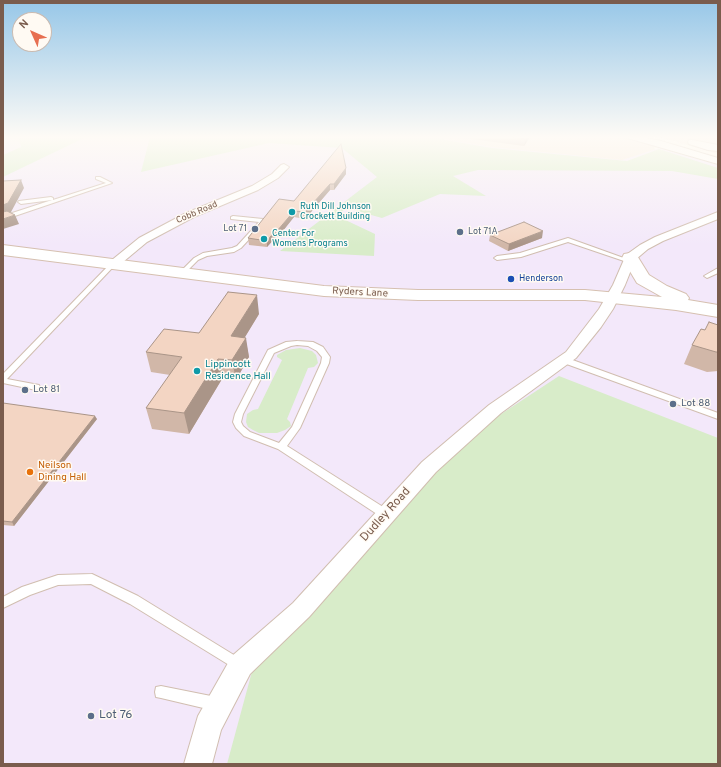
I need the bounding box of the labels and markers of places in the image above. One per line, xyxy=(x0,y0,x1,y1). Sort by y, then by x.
place label: Ruth Dill Johnson Crockett Building xyxy=(300,202,371,223)
marker: Ruth Dill Johnson Crockett Building xyxy=(287,207,297,217)
place label: Lot 71 xyxy=(223,224,247,234)
marker: Lot 71 xyxy=(250,224,260,234)
marker: Lot 71A xyxy=(455,227,465,237)
place label: Lot 71A xyxy=(468,227,498,237)
place label: Center For Womens Programs xyxy=(272,229,348,250)
marker: Center For Womens Programs xyxy=(259,234,269,244)
marker: Henderson xyxy=(506,274,516,284)
place label: Henderson xyxy=(519,274,563,284)
place label: Lippincott Residence Hall xyxy=(205,359,271,382)
marker: Lippincott Residence Hall xyxy=(192,366,202,376)
place label: Lot 81 xyxy=(33,384,60,396)
marker: Lot 81 xyxy=(20,385,30,395)
place label: Lot 88 xyxy=(681,398,710,410)
marker: Lot 88 xyxy=(668,399,678,409)
place label: Neilson Dining Hall xyxy=(38,460,86,484)
marker: Neilson Dining Hall xyxy=(25,467,35,477)
place label: Lot 76 xyxy=(99,709,132,723)
marker: Lot 76 xyxy=(86,711,96,721)

